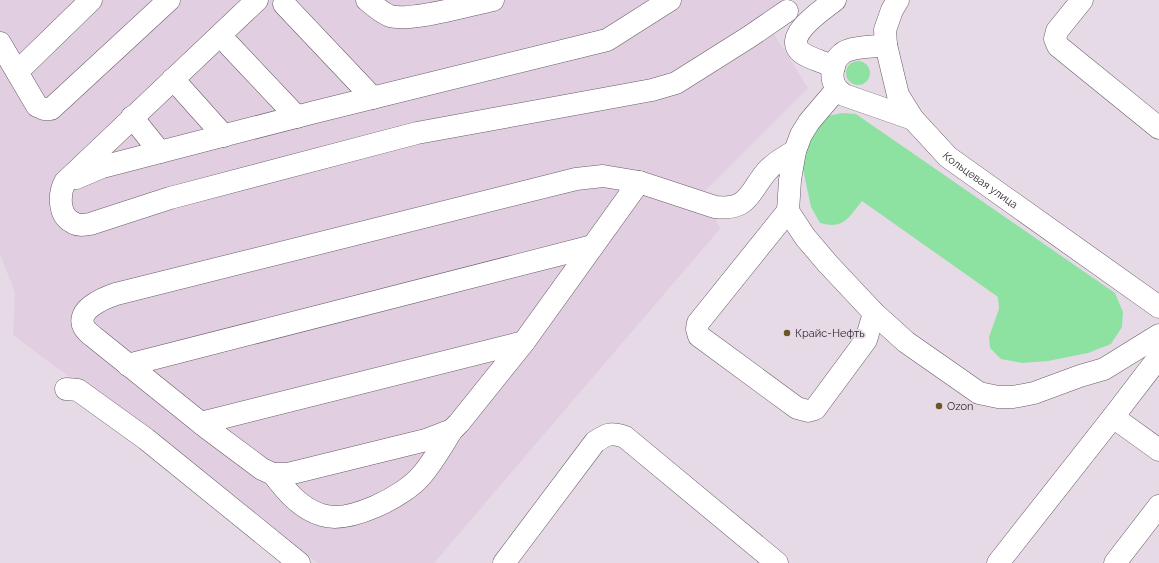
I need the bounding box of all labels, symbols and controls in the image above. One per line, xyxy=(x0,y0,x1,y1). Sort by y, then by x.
street label: Кольцевая улица xyxy=(940,149,1020,211)
place label: Крайс-Нефть xyxy=(795,327,865,340)
marker: Крайс-Нефть xyxy=(782,328,792,338)
place label: Ozon xyxy=(947,400,974,413)
marker: Ozon xyxy=(934,401,944,411)

